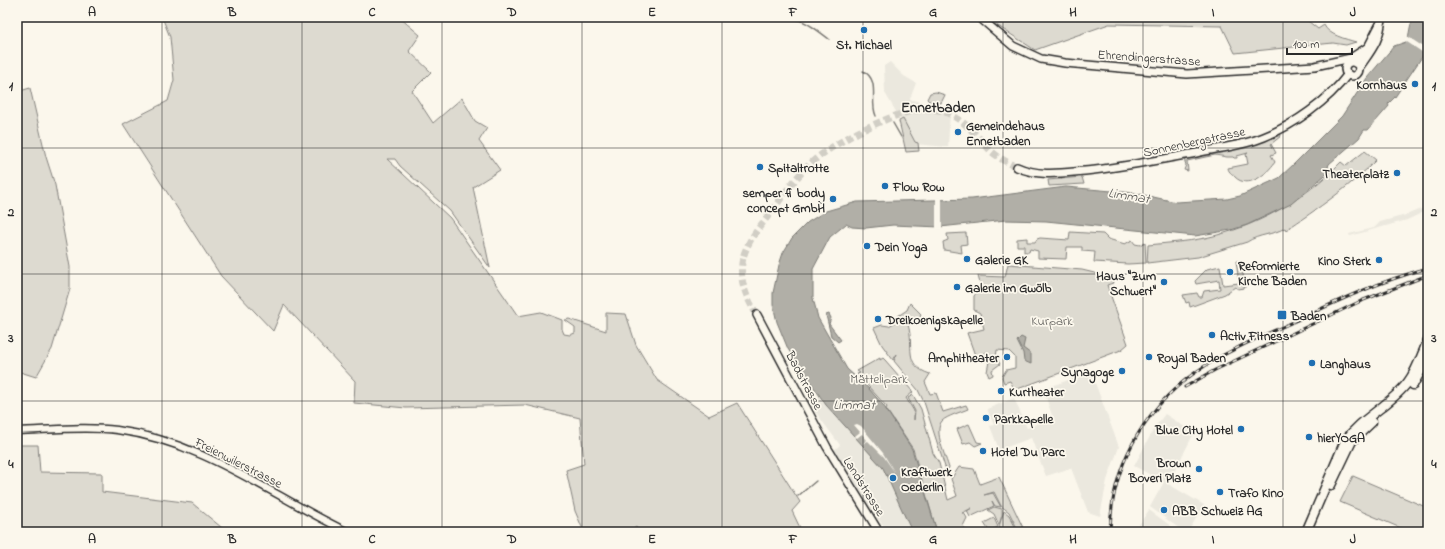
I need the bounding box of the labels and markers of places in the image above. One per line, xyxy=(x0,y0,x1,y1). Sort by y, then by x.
marker: St. Michael xyxy=(859,25,869,35)
place label: St. Michael xyxy=(836,36,892,55)
place label: Kornhaus xyxy=(1356,76,1407,95)
marker: Kornhaus xyxy=(1410,79,1420,89)
place label: Gemeindehaus Ennetbaden xyxy=(966,117,1045,151)
marker: Gemeindehaus Ennetbaden xyxy=(953,127,963,137)
place label: Spitaltrotte xyxy=(768,159,830,178)
marker: Spitaltrotte xyxy=(755,162,765,172)
place label: Theaterplatz xyxy=(1323,165,1390,184)
marker: Theaterplatz xyxy=(1392,168,1402,178)
place label: Flow Row xyxy=(892,178,945,197)
marker: Flow Row xyxy=(880,181,890,191)
place label: semper fi body concept GmbH xyxy=(743,184,825,218)
marker: semper fi body concept GmbH xyxy=(828,194,838,204)
place label: Dein Yoga xyxy=(874,238,928,259)
marker: Dein Yoga xyxy=(862,241,872,251)
place label: Galerie GK xyxy=(975,251,1029,270)
place label: Kino Sterk xyxy=(1318,252,1371,271)
marker: Galerie GK xyxy=(962,254,972,264)
marker: Kino Sterk xyxy=(1374,255,1384,265)
place label: Reformierte Kirche Baden xyxy=(1237,257,1308,291)
place label: Haus "Zum Schwert" xyxy=(1096,267,1156,301)
marker: Reformierte Kirche Baden xyxy=(1225,267,1235,277)
marker: Haus "Zum Schwert" xyxy=(1159,277,1169,287)
place label: Galerie im Gwölb xyxy=(965,279,1051,298)
marker: Galerie im Gwölb xyxy=(952,282,962,292)
place label: Baden xyxy=(1290,307,1327,326)
marker: Baden xyxy=(1276,309,1288,321)
place label: Dreikoenigskapelle xyxy=(885,311,984,332)
marker: Dreikoenigskapelle xyxy=(873,314,883,324)
place label: Activ Fitness xyxy=(1220,327,1290,346)
marker: Activ Fitness xyxy=(1207,330,1217,340)
place label: Amphitheater xyxy=(928,349,1000,368)
place label: Royal Baden xyxy=(1156,349,1227,370)
marker: Amphitheater xyxy=(1002,352,1012,362)
marker: Royal Baden xyxy=(1144,352,1154,362)
place label: Langhaus xyxy=(1320,355,1371,376)
marker: Langhaus xyxy=(1307,358,1317,368)
place label: Synagoge xyxy=(1061,363,1115,384)
marker: Synagoge xyxy=(1117,366,1127,376)
place label: Kurtheater xyxy=(1009,383,1065,402)
marker: Kurtheater xyxy=(996,386,1006,396)
place label: Parkkapelle xyxy=(994,410,1054,429)
marker: Parkkapelle xyxy=(981,413,991,423)
place label: Blue City Hotel xyxy=(1154,421,1233,442)
marker: Blue City Hotel xyxy=(1236,424,1246,434)
place label: hierYOGA xyxy=(1317,429,1365,448)
marker: hierYOGA xyxy=(1304,432,1314,442)
place label: Hotel Du Parc xyxy=(991,443,1066,462)
marker: Hotel Du Parc xyxy=(978,446,988,456)
place label: Brown Boveri Platz xyxy=(1128,454,1192,488)
place label: Kraftwerk Oederlin xyxy=(901,463,953,497)
marker: Brown Boveri Platz xyxy=(1194,464,1204,474)
marker: Kraftwerk Oederlin xyxy=(888,473,898,483)
place label: Trafo Kino xyxy=(1228,484,1284,503)
marker: Trafo Kino xyxy=(1215,487,1225,497)
place label: ABB Schweiz AG xyxy=(1172,502,1263,521)
marker: ABB Schweiz AG xyxy=(1159,505,1169,515)

